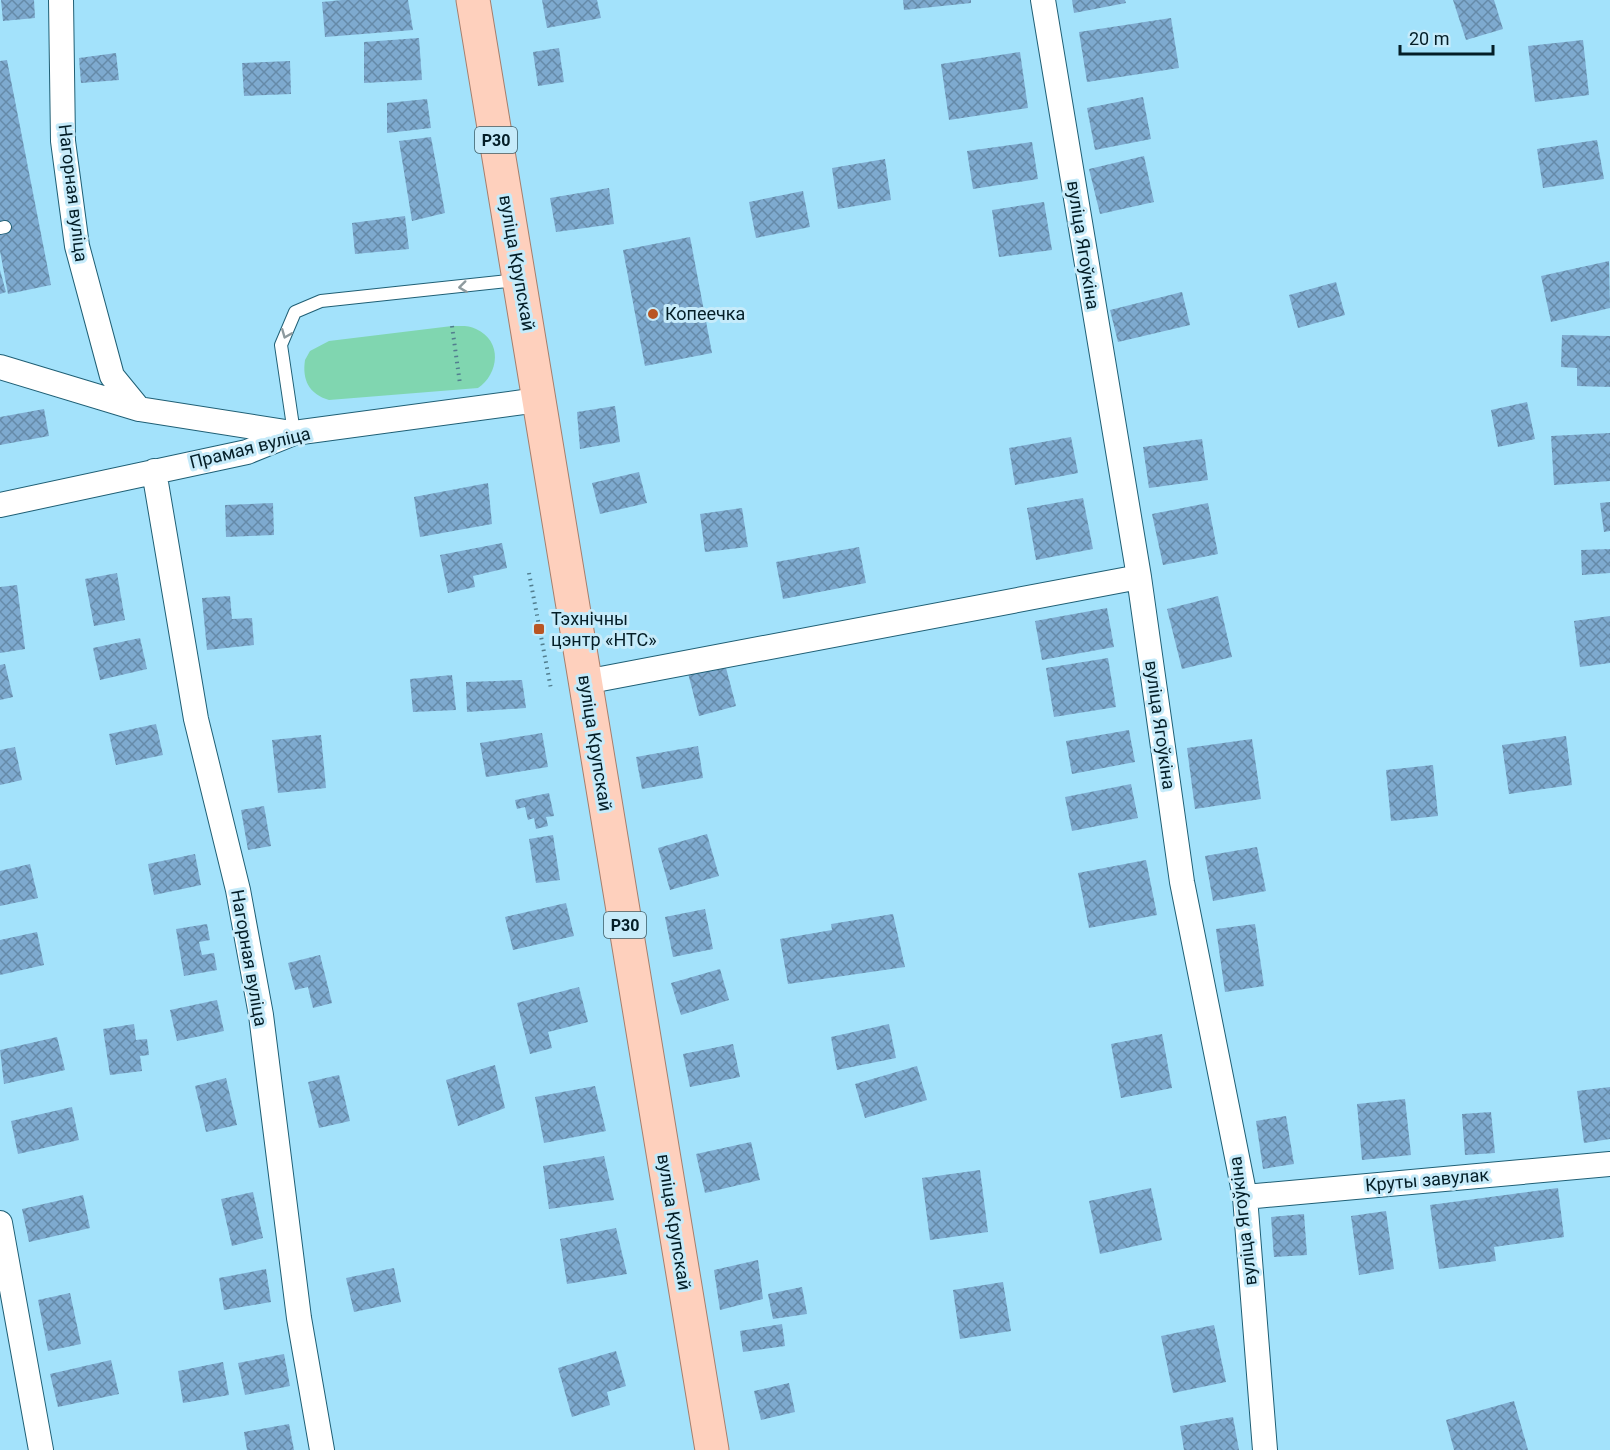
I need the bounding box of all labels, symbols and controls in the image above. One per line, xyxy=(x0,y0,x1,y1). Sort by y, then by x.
scale bar xyxy=(1400,18,1493,56)
text: 20 m xyxy=(1409,28,1449,49)
street label: Нагорная вуліца xyxy=(55,123,92,263)
road number: Р30 xyxy=(475,127,517,153)
street label: вуліца Ягоўкіна xyxy=(1063,179,1104,311)
street label: вуліца Крупскай xyxy=(495,193,540,333)
one-way arrow xyxy=(459,280,468,292)
place label: Копеечка xyxy=(665,303,745,324)
marker: Копеечка xyxy=(646,307,660,321)
one-way arrow xyxy=(281,328,293,339)
street label: Прамая вуліца xyxy=(187,422,312,473)
place label: Тэхнічны цэнтр «НТС» xyxy=(551,608,657,650)
marker: Тэхнічны цэнтр «НТС» xyxy=(532,622,546,636)
street label: вуліца Ягоўкіна xyxy=(1141,659,1180,791)
street label: вуліца Крупскай xyxy=(574,673,617,813)
street label: Нагорная вуліца xyxy=(227,888,272,1028)
road number: Р30 xyxy=(604,912,646,938)
street label: вуліца Крупскай xyxy=(653,1152,696,1292)
street label: вуліца Ягоўкіна xyxy=(1224,1155,1261,1287)
street label: Круты завулак xyxy=(1364,1164,1490,1195)

